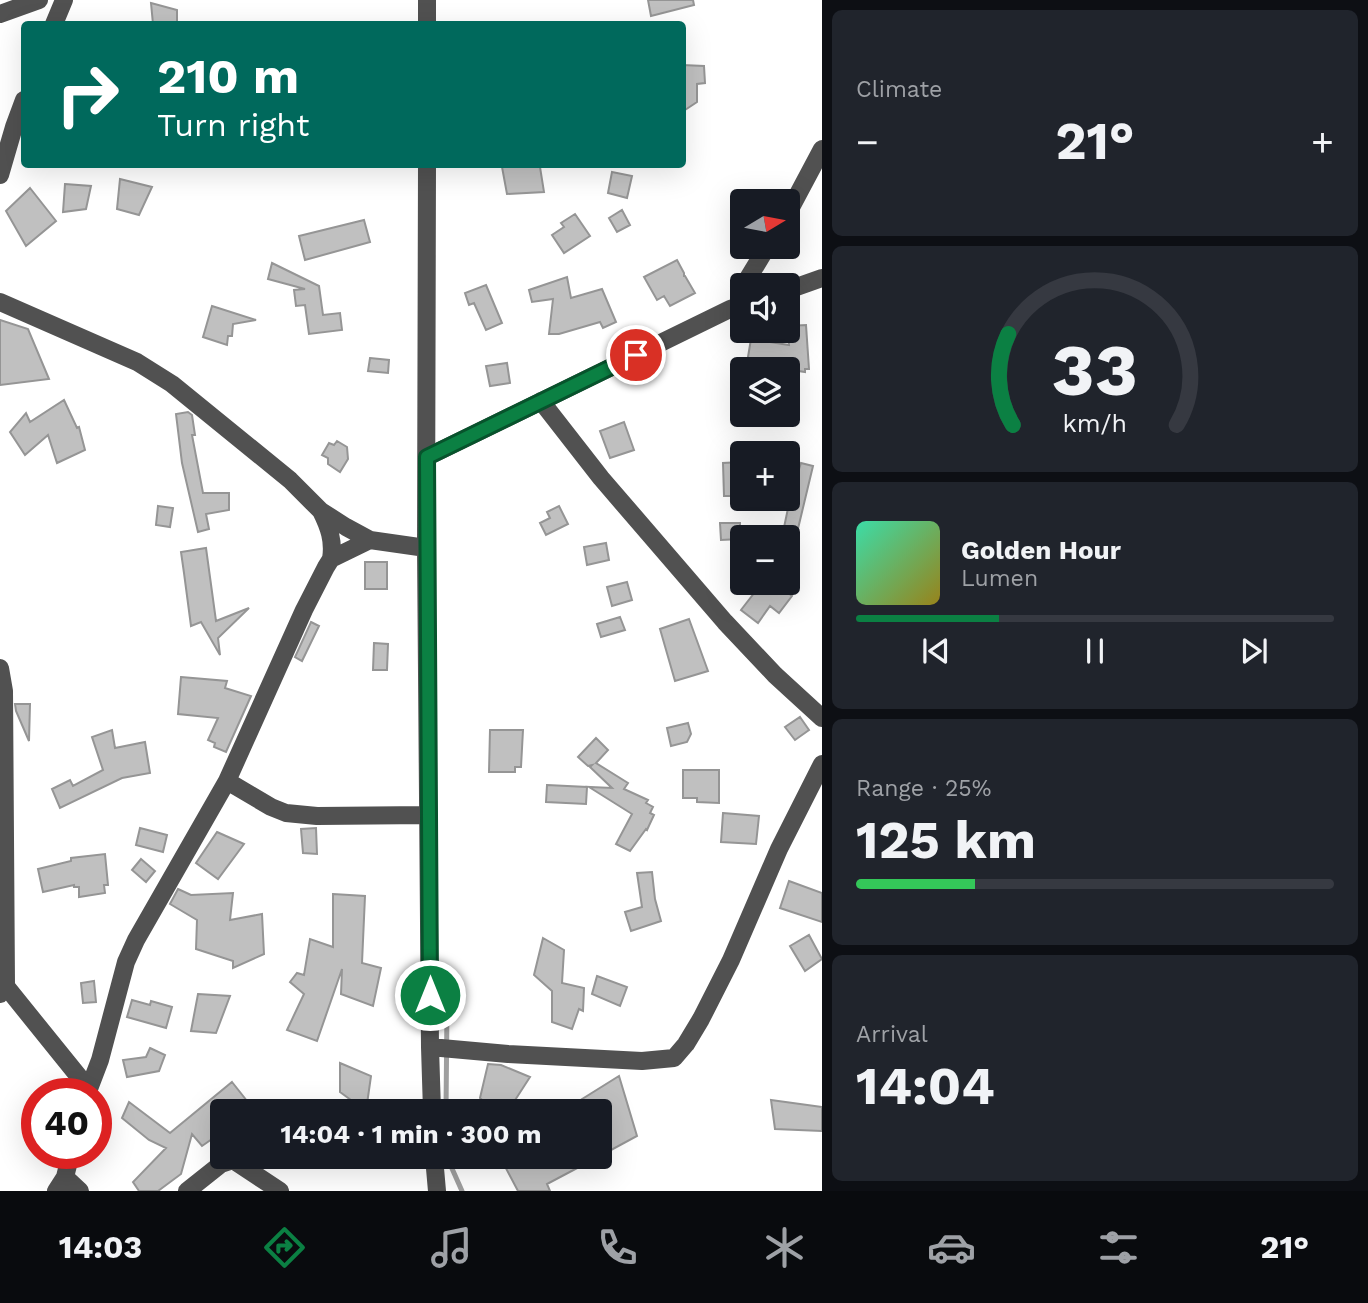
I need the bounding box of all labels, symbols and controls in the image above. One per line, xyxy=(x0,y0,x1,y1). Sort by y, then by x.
text: 210 m xyxy=(157,47,299,105)
icon: right xyxy=(42,49,133,140)
text: Climate xyxy=(856,76,942,103)
text: Turn right xyxy=(157,106,309,144)
text: 21° xyxy=(1055,111,1135,172)
text: − xyxy=(856,120,879,164)
text: + xyxy=(1311,120,1334,164)
north arrow xyxy=(730,189,800,259)
map controls xyxy=(730,189,800,595)
button: sound xyxy=(730,273,800,343)
pin xyxy=(606,325,666,385)
text: 33 xyxy=(1052,328,1138,414)
icon: arrive xyxy=(617,336,655,374)
button: layers xyxy=(730,357,800,427)
text: km/h xyxy=(1063,409,1127,438)
button: + xyxy=(730,441,800,511)
button: − xyxy=(730,525,800,595)
text: Golden Hour xyxy=(961,535,1121,565)
text: Lumen xyxy=(961,565,1038,592)
icon: previous xyxy=(917,632,955,670)
icon: pause xyxy=(1076,632,1114,670)
icon: next xyxy=(1235,632,1273,670)
text: Range · 25% xyxy=(856,775,991,802)
text: 125 km xyxy=(856,810,1036,871)
position arrow xyxy=(393,958,467,1032)
text: Arrival xyxy=(856,1021,928,1048)
text: 14:04 xyxy=(856,1056,995,1117)
speed limit sign: 40 xyxy=(21,1078,112,1169)
text: 14:04 · 1 min · 300 m xyxy=(281,1119,541,1149)
icon: directions xyxy=(260,1223,309,1272)
icon: music xyxy=(427,1223,476,1272)
icon: phone xyxy=(593,1223,642,1272)
icon: climate xyxy=(760,1223,809,1272)
icon: car xyxy=(927,1223,976,1272)
icon: filters xyxy=(1094,1223,1143,1272)
text: 14:03 xyxy=(59,1228,142,1266)
text: 21° xyxy=(1260,1228,1309,1266)

